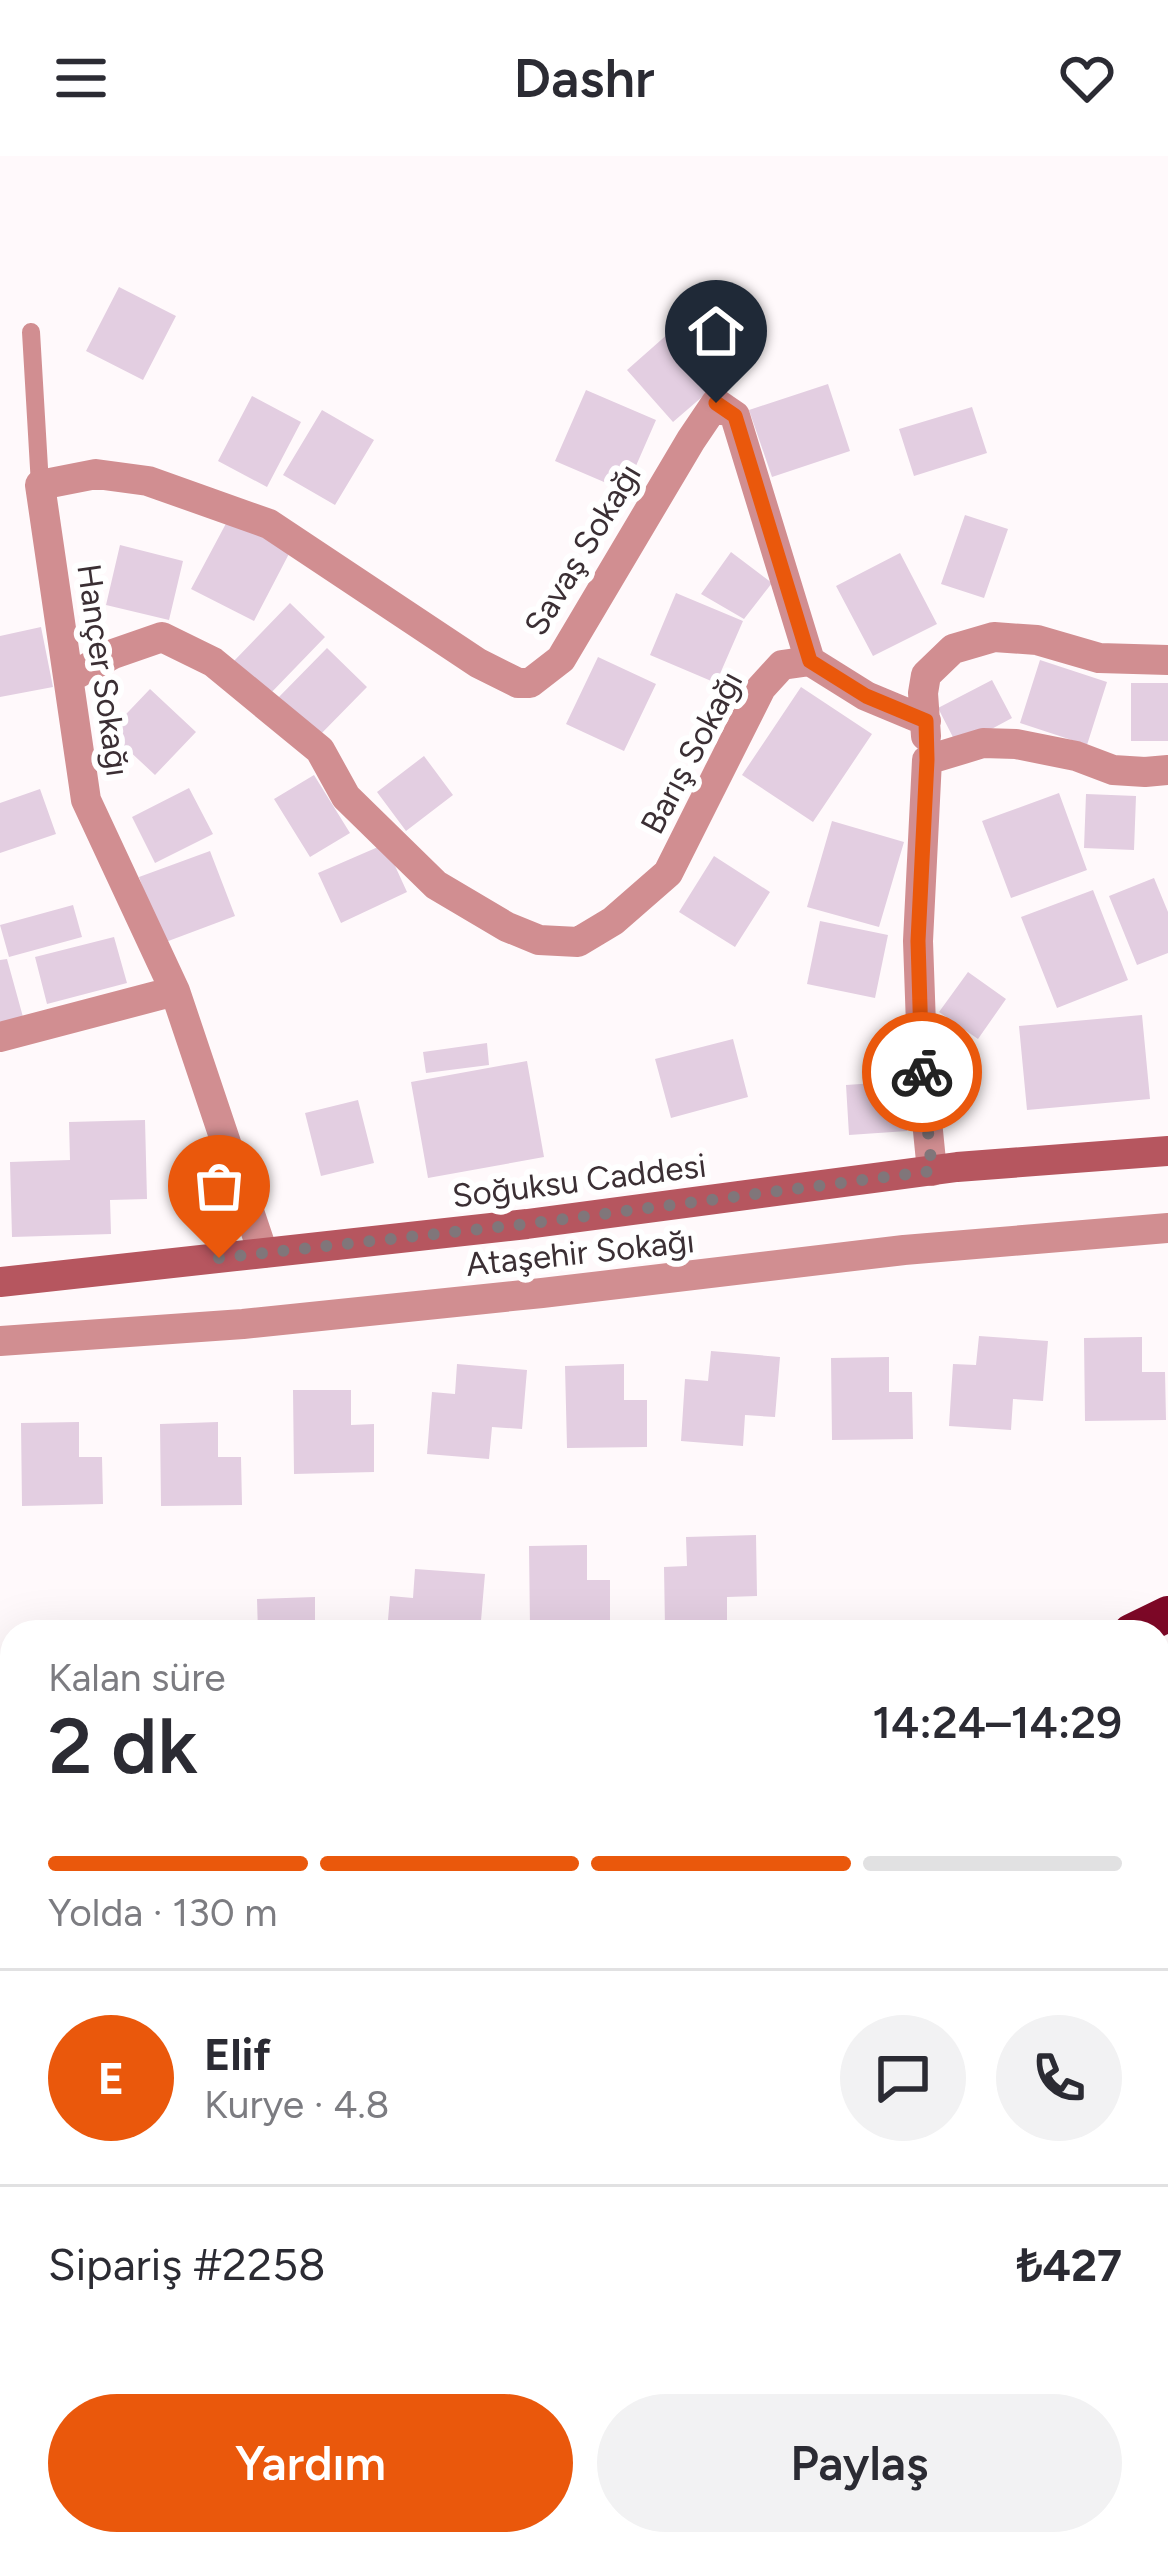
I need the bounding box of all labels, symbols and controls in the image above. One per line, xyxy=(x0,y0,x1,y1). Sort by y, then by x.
icon: menu xyxy=(48,45,114,111)
icon: heart xyxy=(1054,45,1120,111)
text: Dashr xyxy=(513,46,655,111)
pin xyxy=(665,280,767,403)
icon: home xyxy=(683,298,749,364)
street label: Savaş Sokağı xyxy=(516,456,649,642)
street label: Hançer Sokağı xyxy=(69,561,138,779)
street label: Barış Sokağı xyxy=(632,664,751,840)
courier xyxy=(862,1012,982,1132)
icon: bike xyxy=(889,1039,955,1105)
pin xyxy=(168,1135,270,1258)
street label: Soğuksu Caddesi xyxy=(450,1146,708,1215)
icon: bag xyxy=(186,1153,252,1219)
street label: Ataşehir Sokağı xyxy=(464,1221,696,1284)
text: Kalan süre xyxy=(48,1654,226,1701)
text: 14:24–14:29 xyxy=(872,1695,1122,1749)
text: 2 dk xyxy=(48,1699,198,1793)
text: Yolda · 130 m xyxy=(48,1889,277,1936)
button: chat xyxy=(840,2015,966,2141)
button: phone xyxy=(996,2015,1122,2141)
text: Elif xyxy=(204,2027,271,2081)
text: E xyxy=(98,2051,124,2105)
text: Kurye · 4.8 xyxy=(204,2081,389,2128)
text: Sipariş #2258 xyxy=(48,2237,326,2291)
text: ₺427 xyxy=(1017,2238,1122,2292)
button: Yardım xyxy=(48,2394,573,2532)
button: Paylaş xyxy=(597,2394,1122,2532)

